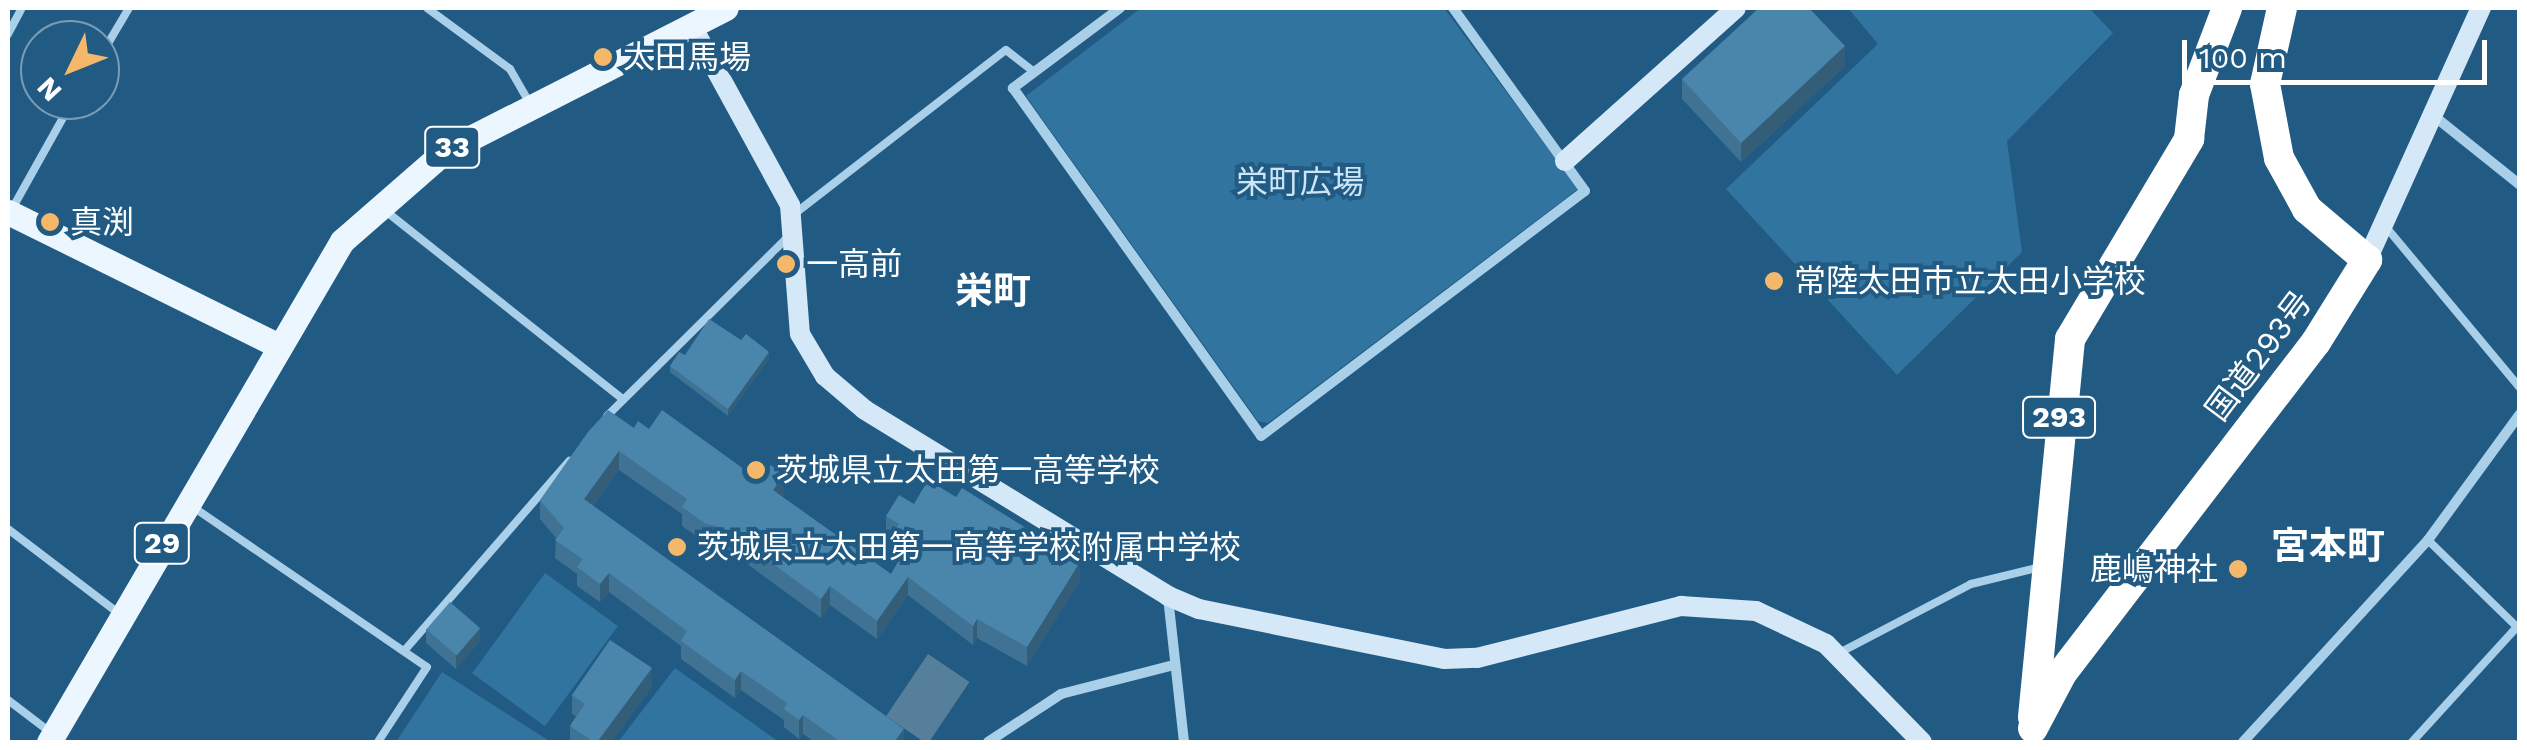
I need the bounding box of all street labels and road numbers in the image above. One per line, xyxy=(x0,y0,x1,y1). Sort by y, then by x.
road number: 33 xyxy=(422,122,482,172)
street label: 国道293号 xyxy=(2198,284,2320,428)
road number: 293 xyxy=(2022,392,2096,442)
road number: 29 xyxy=(132,518,192,568)

